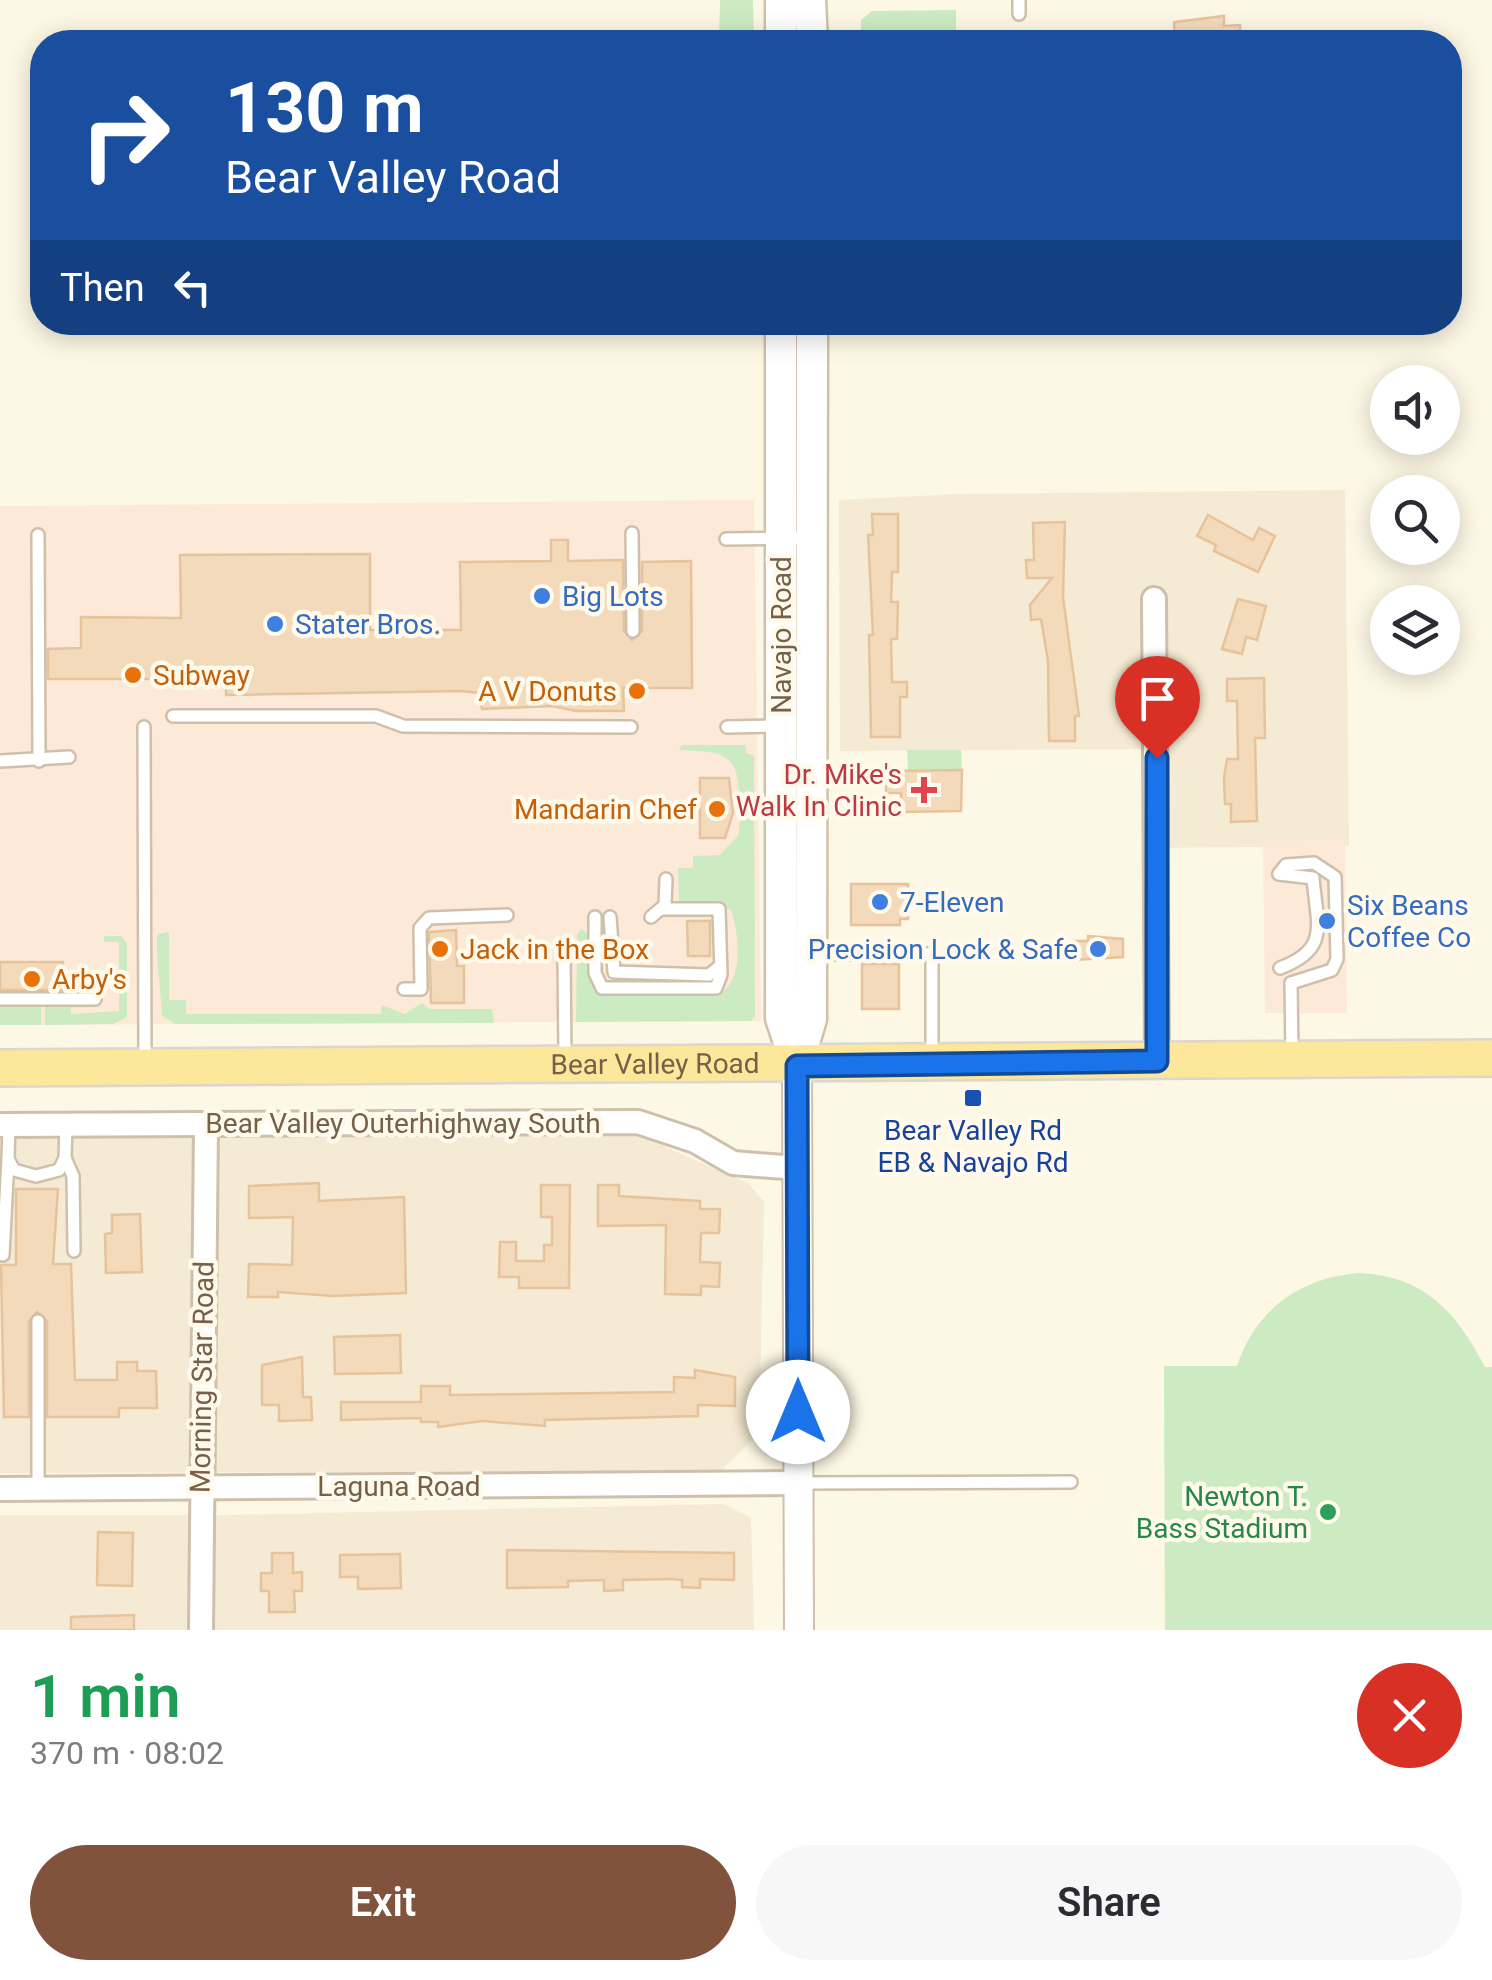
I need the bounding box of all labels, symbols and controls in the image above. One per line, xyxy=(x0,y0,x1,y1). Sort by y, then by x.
text: 130 m xyxy=(225,67,424,149)
icon: right xyxy=(60,70,190,200)
text: Bear Valley Road xyxy=(225,151,561,204)
icon: left xyxy=(165,260,220,315)
text: Then xyxy=(60,266,145,310)
map controls xyxy=(1370,365,1460,675)
button: sound xyxy=(1370,365,1460,455)
button: search xyxy=(1370,475,1460,565)
street label: Navajo Road xyxy=(765,556,798,714)
place label: Big Lots xyxy=(562,580,664,613)
marker: Big Lots xyxy=(531,585,553,607)
button: layers xyxy=(1370,585,1460,675)
place label: Stater Bros. xyxy=(295,608,441,641)
marker: Stater Bros. xyxy=(264,613,286,635)
pin xyxy=(1115,656,1200,759)
place label: Subway xyxy=(153,659,250,692)
marker: Subway xyxy=(122,664,144,686)
icon: arrive xyxy=(1130,671,1185,726)
place label: A V Donuts xyxy=(478,675,617,708)
marker: A V Donuts xyxy=(626,680,648,702)
place label: Dr. Mike's Walk In Clinic xyxy=(736,758,902,823)
marker: Dr. Mike's Walk In Clinic xyxy=(911,777,937,803)
place label: Mandarin Chef xyxy=(514,793,697,826)
marker: Mandarin Chef xyxy=(706,798,728,820)
place label: 7-Eleven xyxy=(900,886,1005,919)
place label: Six Beans Coffee Co xyxy=(1347,889,1471,954)
marker: 7-Eleven xyxy=(869,891,891,913)
marker: Six Beans Coffee Co xyxy=(1316,910,1338,932)
place label: Jack in the Box xyxy=(460,933,649,966)
place label: Precision Lock & Safe xyxy=(808,933,1078,966)
marker: Jack in the Box xyxy=(429,938,451,960)
marker: Precision Lock & Safe xyxy=(1087,938,1109,960)
place label: Arby's xyxy=(52,963,127,996)
marker: Arby's xyxy=(21,968,43,990)
street label: Bear Valley Road xyxy=(550,1046,760,1081)
marker: Bear Valley Rd EB & Navajo Rd xyxy=(962,1087,984,1109)
street label: Bear Valley Outerhighway South xyxy=(205,1107,601,1140)
place label: Bear Valley Rd EB & Navajo Rd xyxy=(878,1114,1068,1179)
street label: Morning Star Road xyxy=(183,1261,221,1493)
position arrow xyxy=(746,1360,850,1464)
street label: Laguna Road xyxy=(317,1470,481,1503)
place label: Newton T. Bass Stadium xyxy=(1136,1480,1308,1545)
marker: Newton T. Bass Stadium xyxy=(1317,1501,1339,1523)
text: 1 min xyxy=(30,1661,180,1732)
button: close xyxy=(1357,1663,1462,1768)
text: 370 m · 08:02 xyxy=(30,1734,224,1772)
button: Exit xyxy=(30,1845,736,1960)
button: Share xyxy=(756,1845,1462,1960)

